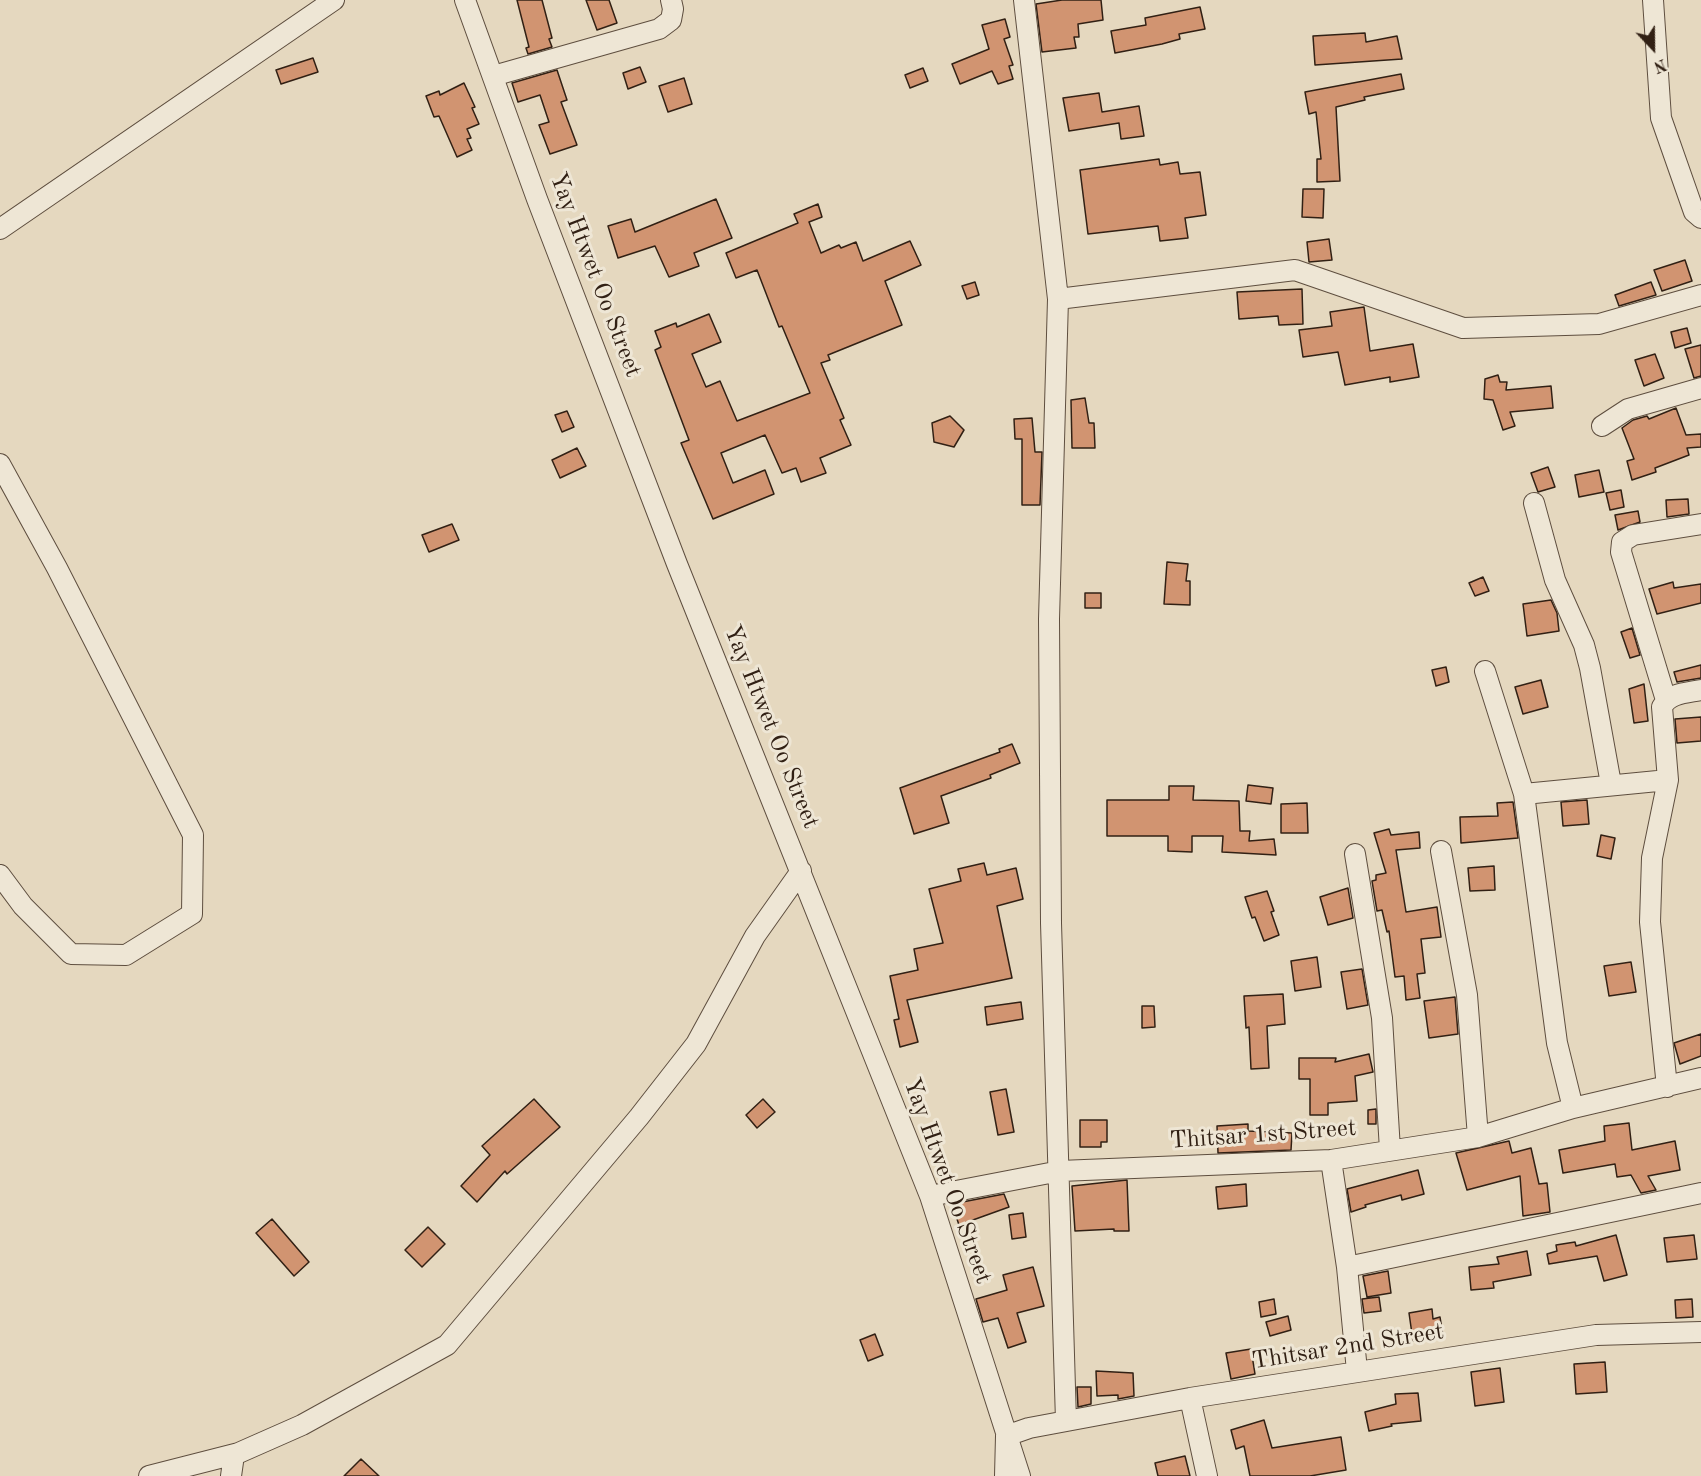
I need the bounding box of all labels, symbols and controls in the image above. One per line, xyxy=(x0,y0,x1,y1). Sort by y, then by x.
north arrow xyxy=(1623,18,1683,78)
text: N xyxy=(1651,55,1668,74)
street label: Yay Htwet Oo Street xyxy=(543,169,647,381)
street label: Yay Htwet Oo Street xyxy=(717,621,825,833)
street label: Yay Htwet Oo Street xyxy=(896,1074,998,1288)
street label: Thitsar 1st Street xyxy=(1169,1114,1357,1156)
street label: Thitsar 2nd Street xyxy=(1250,1318,1446,1376)

